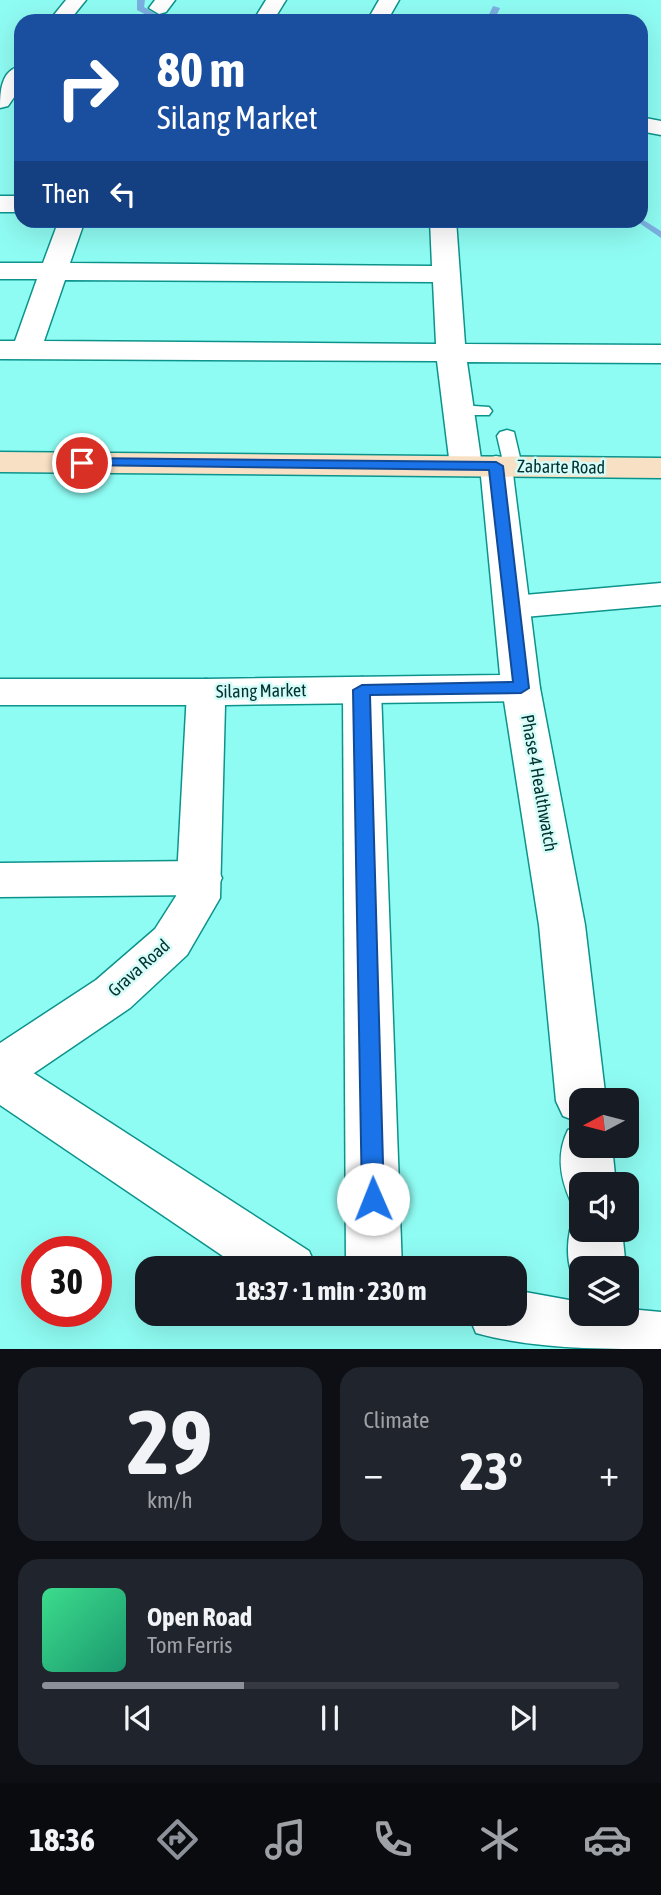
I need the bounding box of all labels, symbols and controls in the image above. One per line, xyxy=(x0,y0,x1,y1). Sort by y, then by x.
text: 80 m xyxy=(157,41,245,97)
icon: right xyxy=(42,42,133,133)
text: Silang Market xyxy=(157,99,318,136)
icon: left xyxy=(104,175,142,213)
text: Then xyxy=(42,179,90,209)
pin xyxy=(52,433,112,493)
icon: arrive xyxy=(63,444,101,482)
street label: Zabarte Road xyxy=(517,455,605,478)
street label: Silang Market xyxy=(216,679,306,702)
street label: Phase 4 Healthwatch xyxy=(517,713,562,853)
street label: Grava Road xyxy=(104,935,174,1001)
north arrow xyxy=(569,1088,639,1158)
map controls xyxy=(569,1088,639,1326)
position arrow xyxy=(336,1162,410,1236)
button: sound xyxy=(569,1172,639,1242)
speed limit sign: 30 xyxy=(21,1236,112,1327)
button: layers xyxy=(569,1256,639,1326)
text: 18:37 · 1 min · 230 m xyxy=(236,1276,426,1306)
text: 29 xyxy=(127,1389,213,1493)
text: Climate xyxy=(364,1407,429,1433)
text: 23° xyxy=(460,1441,523,1501)
text: − xyxy=(364,1451,383,1494)
text: + xyxy=(599,1451,619,1494)
text: km/h xyxy=(147,1487,193,1513)
text: Open Road xyxy=(147,1602,252,1632)
text: Tom Ferris xyxy=(147,1632,232,1658)
icon: previous xyxy=(119,1699,157,1737)
icon: pause xyxy=(311,1699,349,1737)
icon: next xyxy=(504,1699,542,1737)
icon: directions xyxy=(153,1815,202,1864)
icon: music xyxy=(261,1815,310,1864)
icon: phone xyxy=(368,1815,417,1864)
icon: climate xyxy=(475,1815,524,1864)
icon: car xyxy=(583,1815,632,1864)
text: 18:36 xyxy=(29,1821,95,1858)

